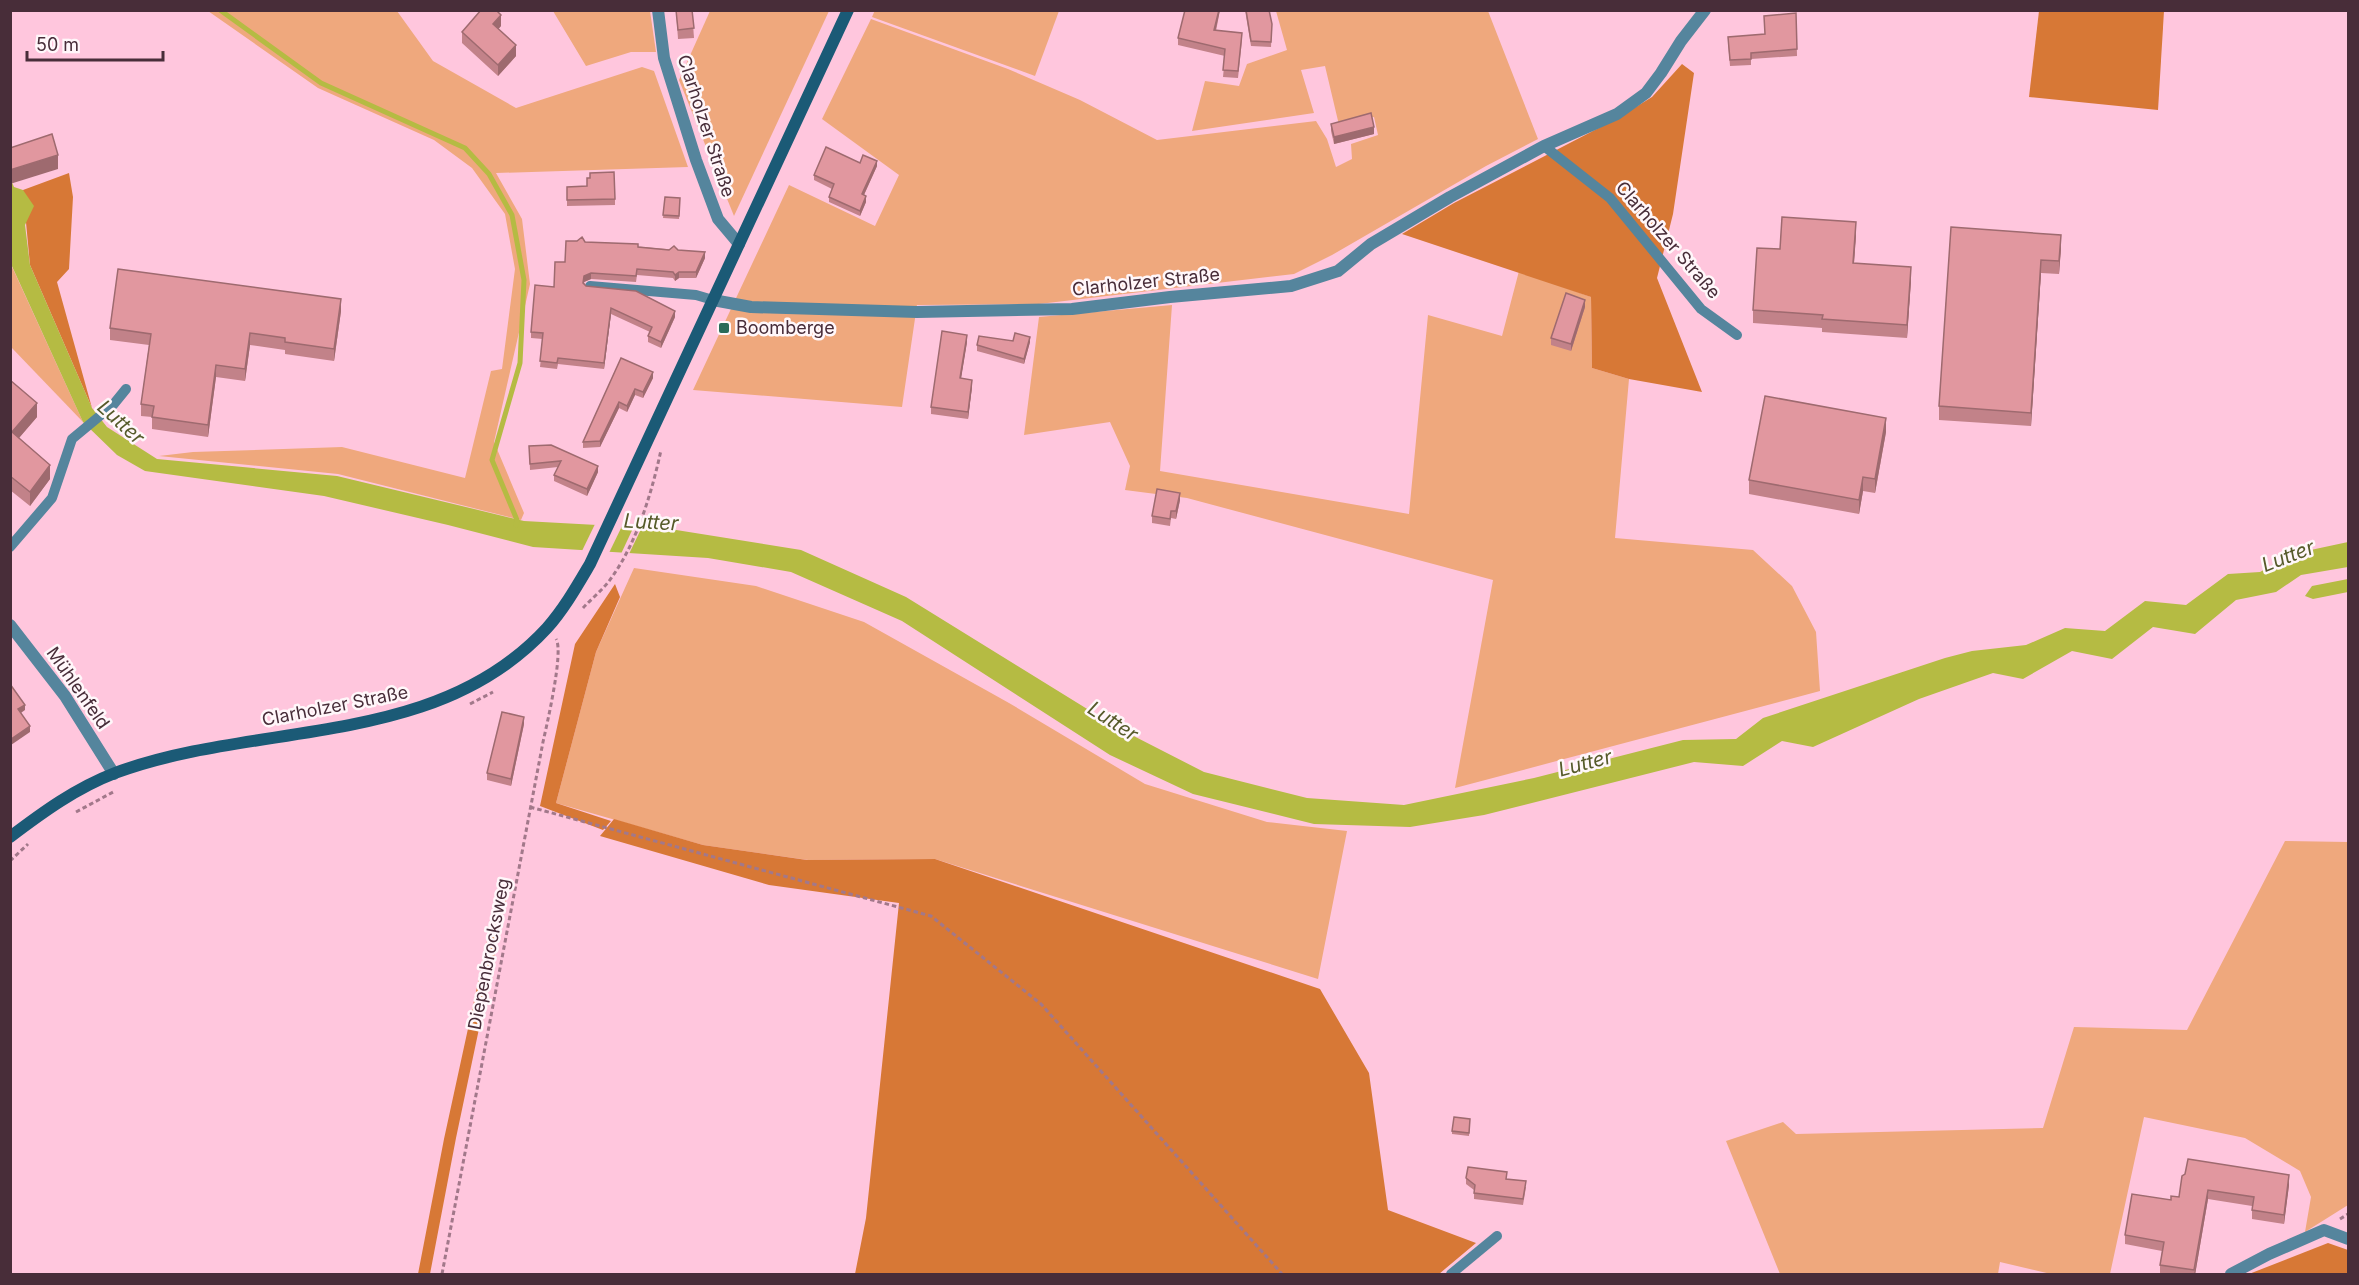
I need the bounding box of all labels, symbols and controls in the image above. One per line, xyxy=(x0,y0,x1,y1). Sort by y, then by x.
scale bar xyxy=(27,24,164,62)
text: 50 m xyxy=(36,34,79,55)
street label: Clarholzer Straße xyxy=(674,52,739,200)
street label: Clarholzer Straße xyxy=(1612,177,1725,303)
street label: Clarholzer Straße xyxy=(1071,263,1221,300)
place label: Boomberge xyxy=(736,317,835,338)
marker: Boomberge xyxy=(717,321,731,335)
water label: Lutter xyxy=(93,395,150,450)
water label: Lutter xyxy=(623,509,679,535)
water label: Lutter xyxy=(2258,535,2318,577)
street label: Mühlenfeld xyxy=(43,643,114,733)
street label: Clarholzer Straße xyxy=(260,681,410,730)
water label: Lutter xyxy=(1084,696,1143,746)
water label: Lutter xyxy=(1556,744,1615,782)
street label: Diepenbrocksweg xyxy=(464,876,513,1031)

